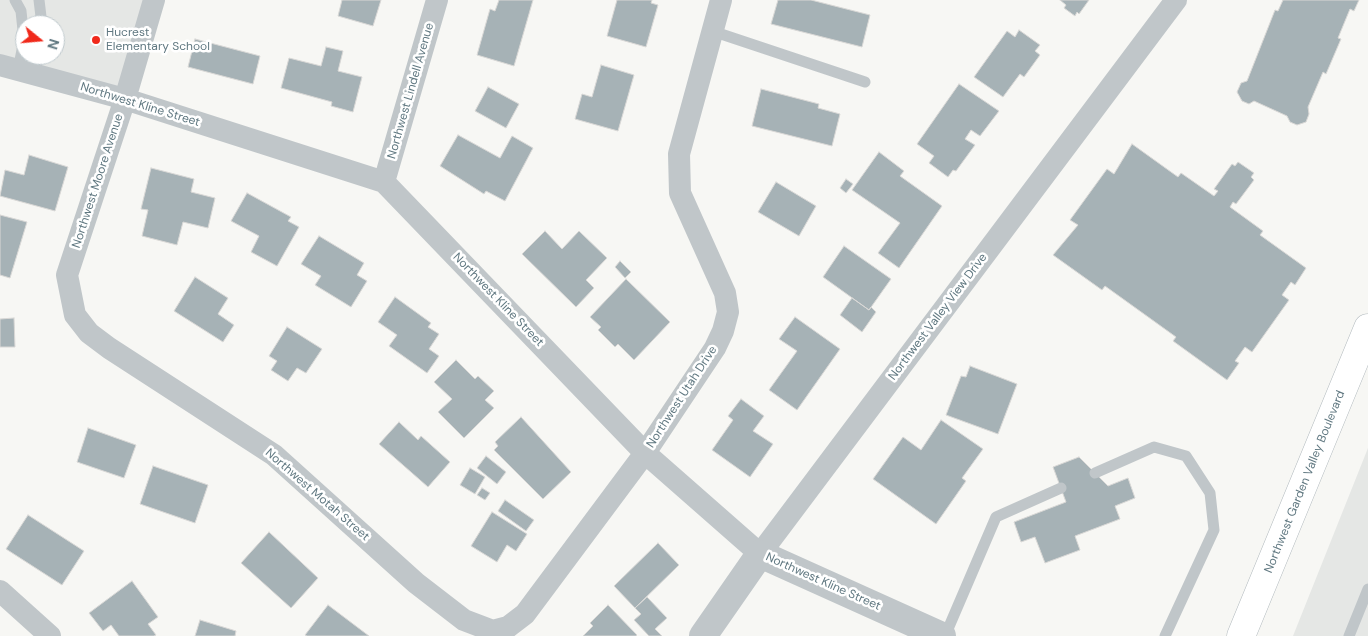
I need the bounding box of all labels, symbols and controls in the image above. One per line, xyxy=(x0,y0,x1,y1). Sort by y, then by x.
north arrow xyxy=(15,15,65,65)
street label: Northwest Lindell Avenue xyxy=(385,21,437,161)
place label: Hucrest Elementary School xyxy=(106,26,210,54)
marker: Hucrest Elementary School xyxy=(90,34,102,46)
text: N xyxy=(43,37,63,52)
street label: Northwest Kline Street xyxy=(78,80,202,130)
street label: Northwest Moore Avenue xyxy=(69,112,127,250)
street label: Northwest Kline Street xyxy=(450,250,546,350)
street label: Northwest Valley View Drive xyxy=(886,251,990,383)
street label: Northwest Utah Drive xyxy=(644,343,720,451)
street label: Northwest Garden Valley Boulevard xyxy=(1262,389,1348,575)
street label: Northwest Motah Street xyxy=(262,446,372,544)
street label: Northwest Kline Street xyxy=(763,550,883,614)

